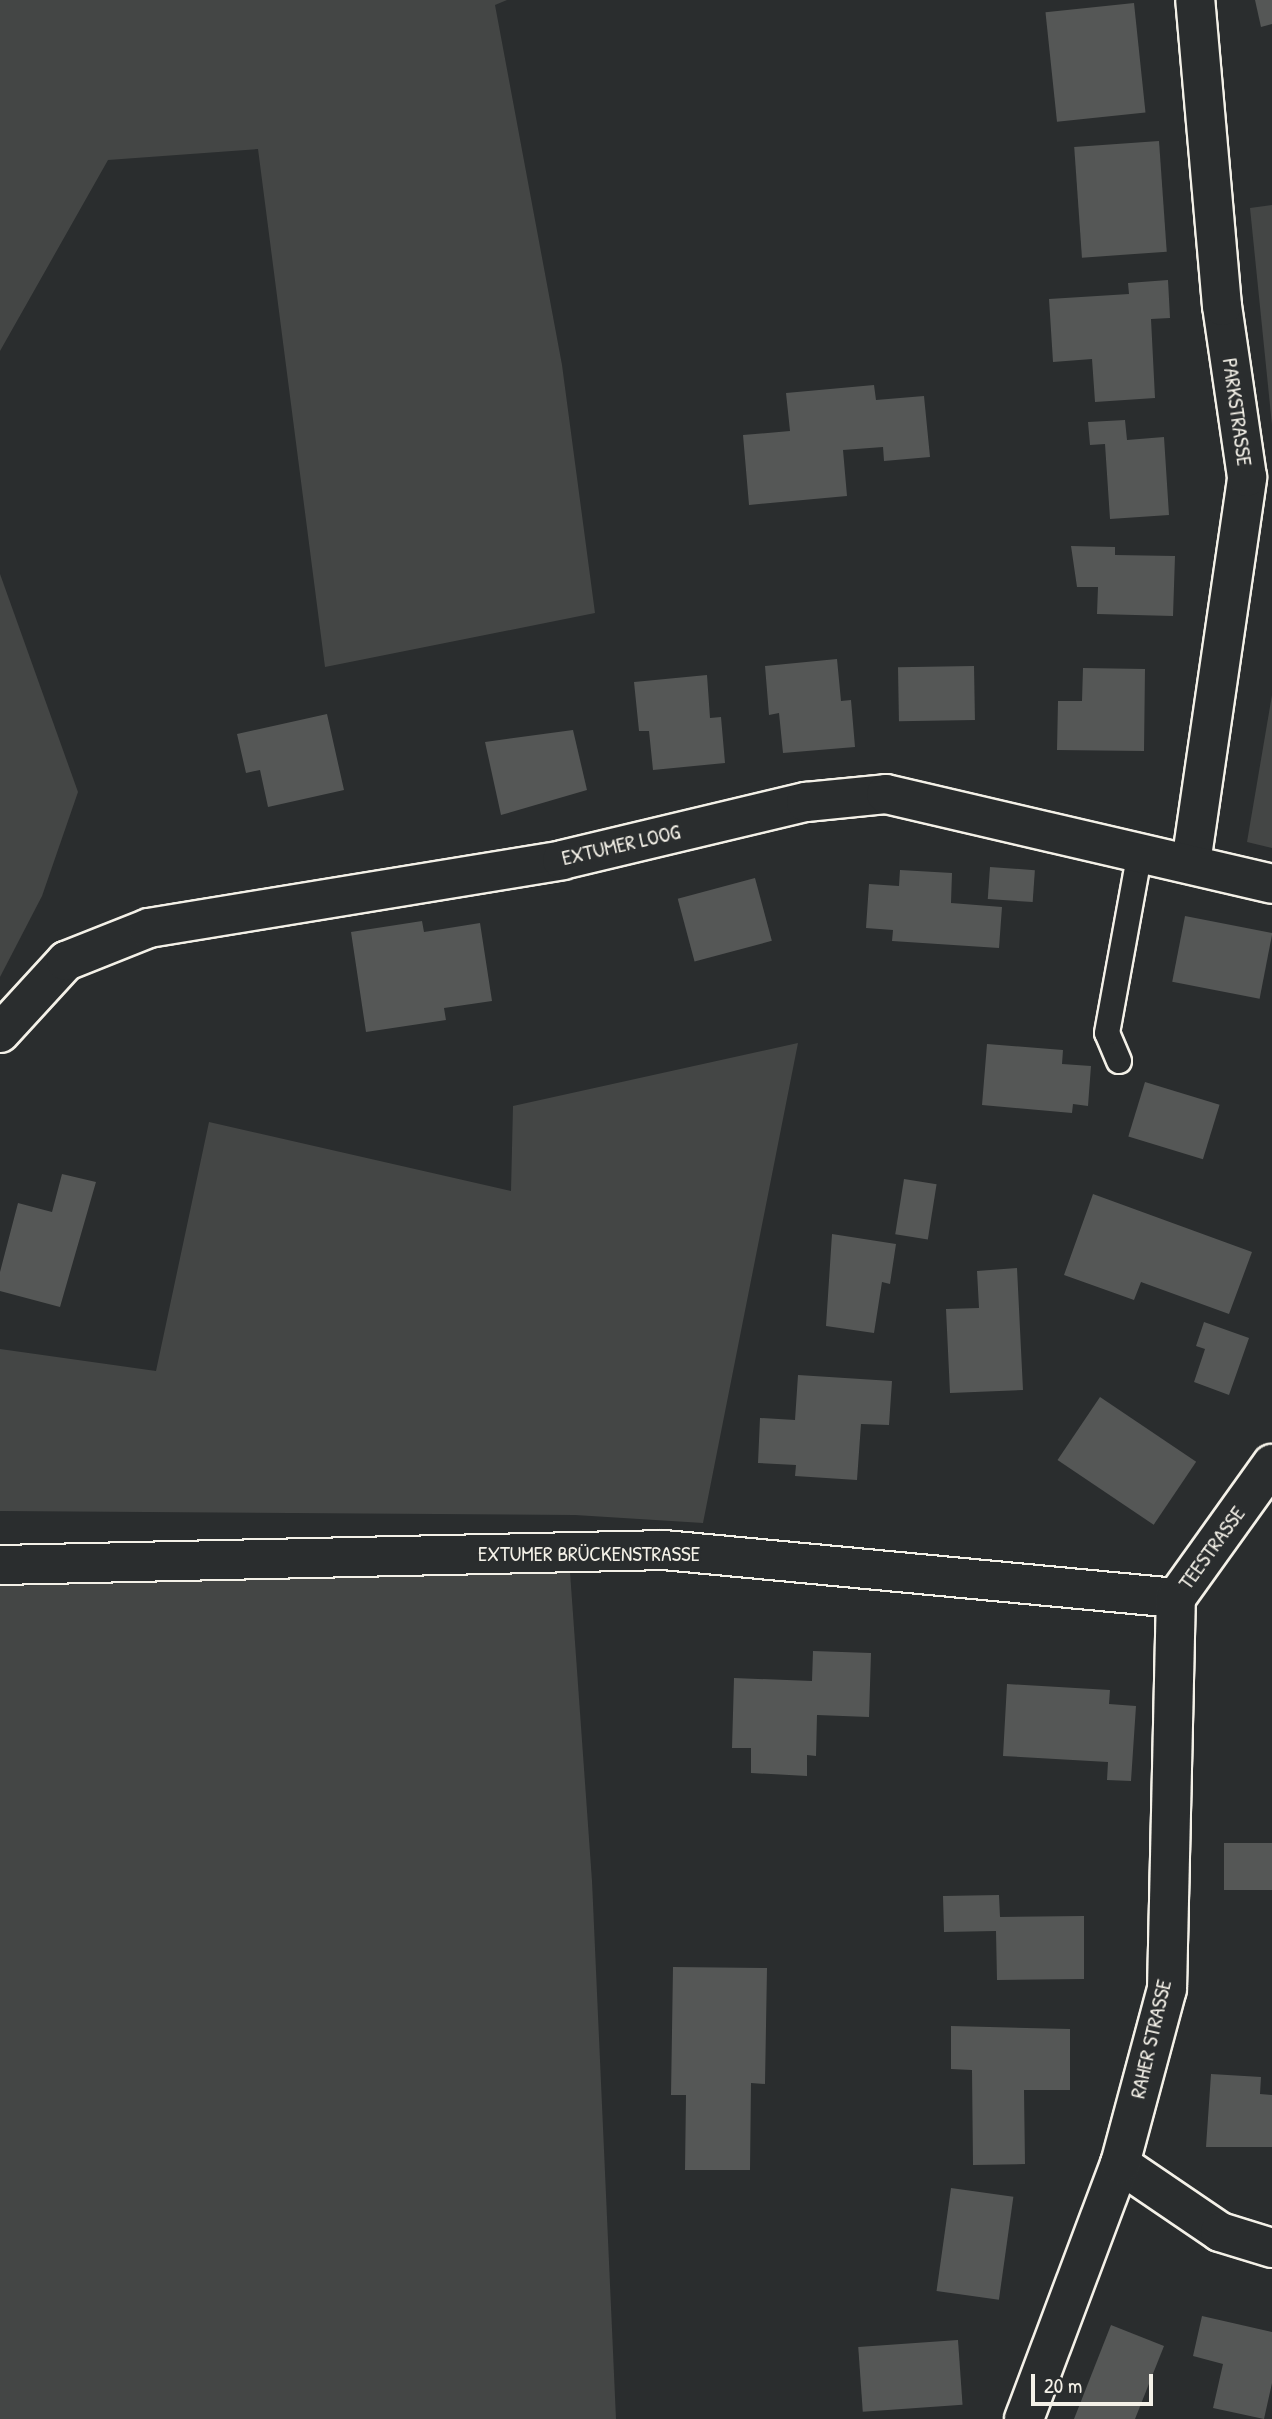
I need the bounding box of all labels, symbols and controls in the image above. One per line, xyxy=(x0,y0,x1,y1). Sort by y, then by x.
street label: PARKSTRASSE xyxy=(1217,356,1257,468)
street label: EXTUMER LOOG xyxy=(559,819,683,871)
street label: TEESTRASSE xyxy=(1174,1502,1250,1594)
street label: EXTUMER BRÜCKENSTRASSE xyxy=(478,1541,700,1567)
street label: RAHER STRASSE xyxy=(1125,1977,1177,2101)
scale bar xyxy=(1034,2360,1156,2404)
text: 20 m xyxy=(1044,2371,1082,2400)

